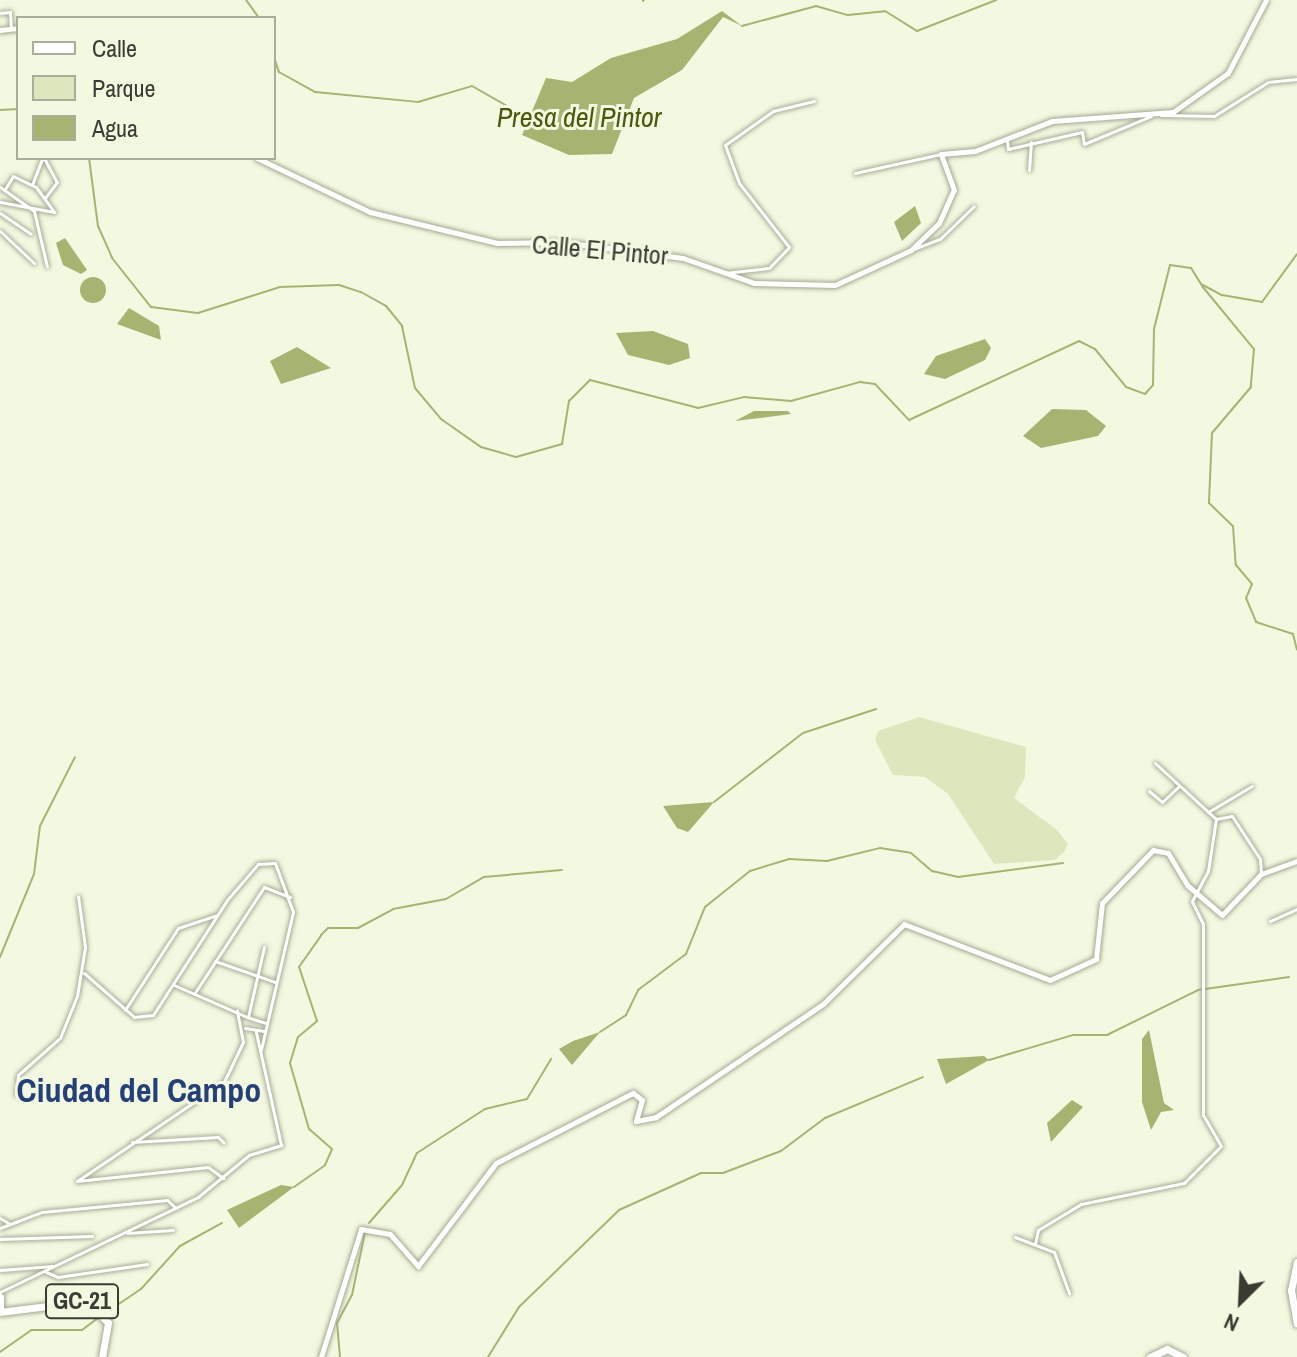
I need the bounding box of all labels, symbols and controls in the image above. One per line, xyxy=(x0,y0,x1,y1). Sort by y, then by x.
legend xyxy=(16,16,276,160)
text: Calle xyxy=(92,32,137,64)
text: Parque xyxy=(92,72,155,104)
water label: Presa del Pintor xyxy=(497,100,661,134)
text: Agua xyxy=(92,112,138,144)
street label: Calle El Pintor xyxy=(531,229,669,271)
district label: Ciudad del Campo xyxy=(17,1071,261,1111)
north arrow xyxy=(1201,1261,1281,1341)
road number: GC-21 xyxy=(44,1281,120,1321)
text: N xyxy=(1219,1307,1243,1339)

